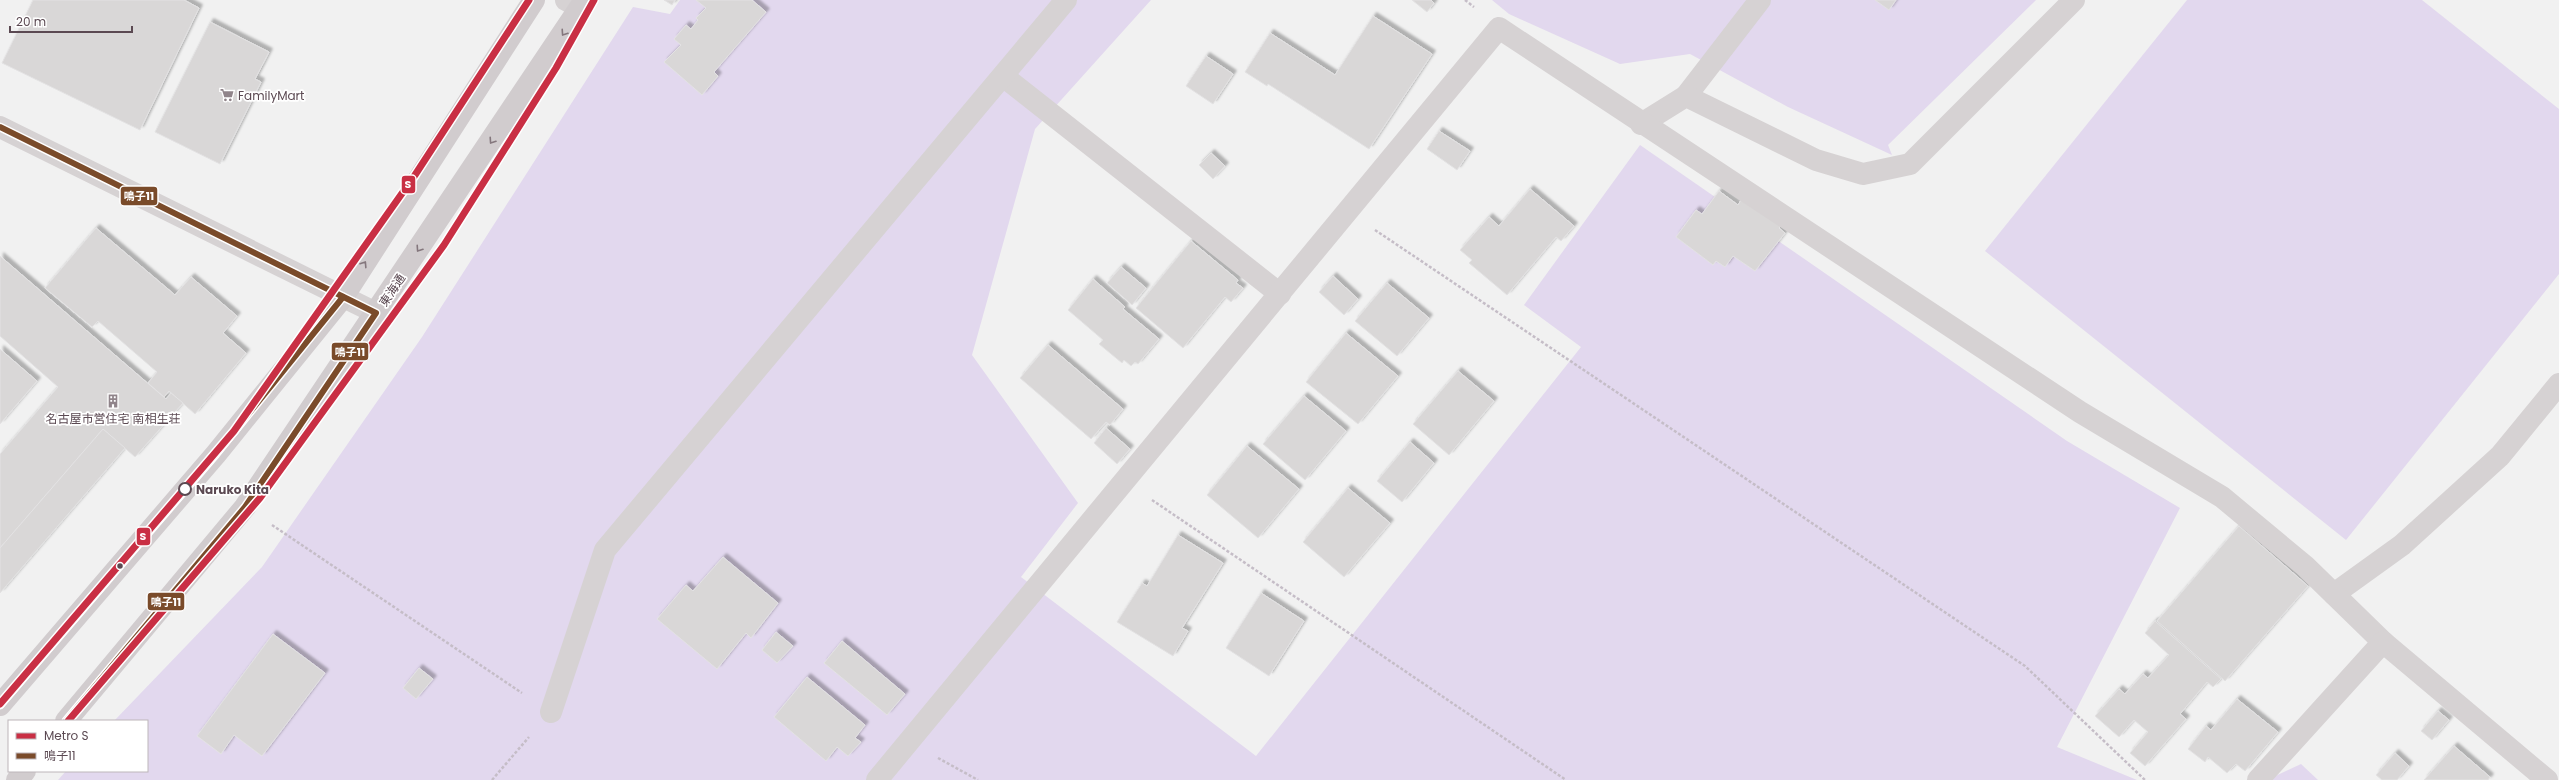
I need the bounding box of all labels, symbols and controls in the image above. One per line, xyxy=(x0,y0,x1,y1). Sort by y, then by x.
scale bar xyxy=(10,8,132,34)
text: 20 m xyxy=(16,13,46,30)
one-way arrow xyxy=(562,28,569,35)
supermarket icon: FamilyMart xyxy=(219,87,235,103)
place label: FamilyMart xyxy=(238,87,304,104)
one-way arrow xyxy=(489,137,497,144)
line badge: S xyxy=(401,175,416,194)
text: S xyxy=(405,176,412,192)
line badge: 鳴子11 xyxy=(120,186,158,206)
text: 鳴子11 xyxy=(124,188,154,204)
one-way arrow xyxy=(417,245,424,252)
one-way arrow xyxy=(359,261,367,268)
street label: 東海通 xyxy=(375,270,409,310)
line badge: 鳴子11 xyxy=(331,342,369,361)
text: 鳴子11 xyxy=(335,344,365,360)
building icon: 名古屋市営住宅 南相生荘 xyxy=(105,393,121,409)
place label: 名古屋市営住宅 南相生荘 xyxy=(45,410,181,427)
place label: Naruko Kita xyxy=(196,481,269,498)
marker: Naruko Kita xyxy=(178,482,192,496)
line badge: S xyxy=(136,527,151,546)
text: S xyxy=(140,528,147,544)
unlabelled marker xyxy=(115,561,125,571)
line badge: 鳴子11 xyxy=(147,592,185,611)
text: 鳴子11 xyxy=(151,594,181,610)
legend xyxy=(8,720,148,772)
text: Metro S xyxy=(44,727,89,744)
text: 鳴子11 xyxy=(44,747,76,764)

